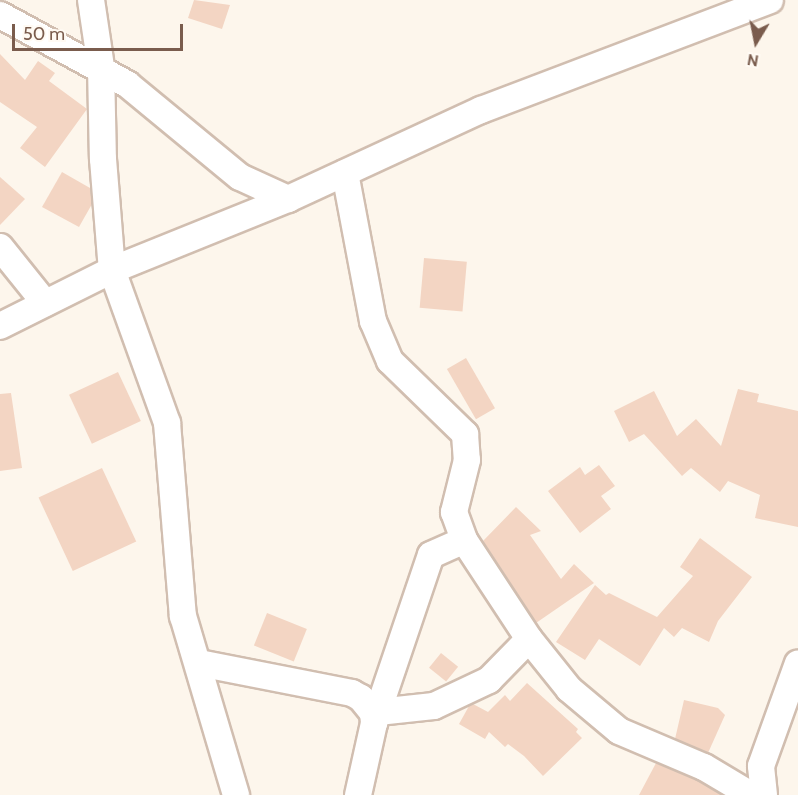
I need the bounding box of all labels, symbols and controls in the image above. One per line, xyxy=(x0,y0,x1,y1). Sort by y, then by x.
scale bar xyxy=(15,12,186,50)
north arrow xyxy=(726,12,786,72)
text: 50 m xyxy=(23,23,65,45)
text: N xyxy=(746,50,760,71)

